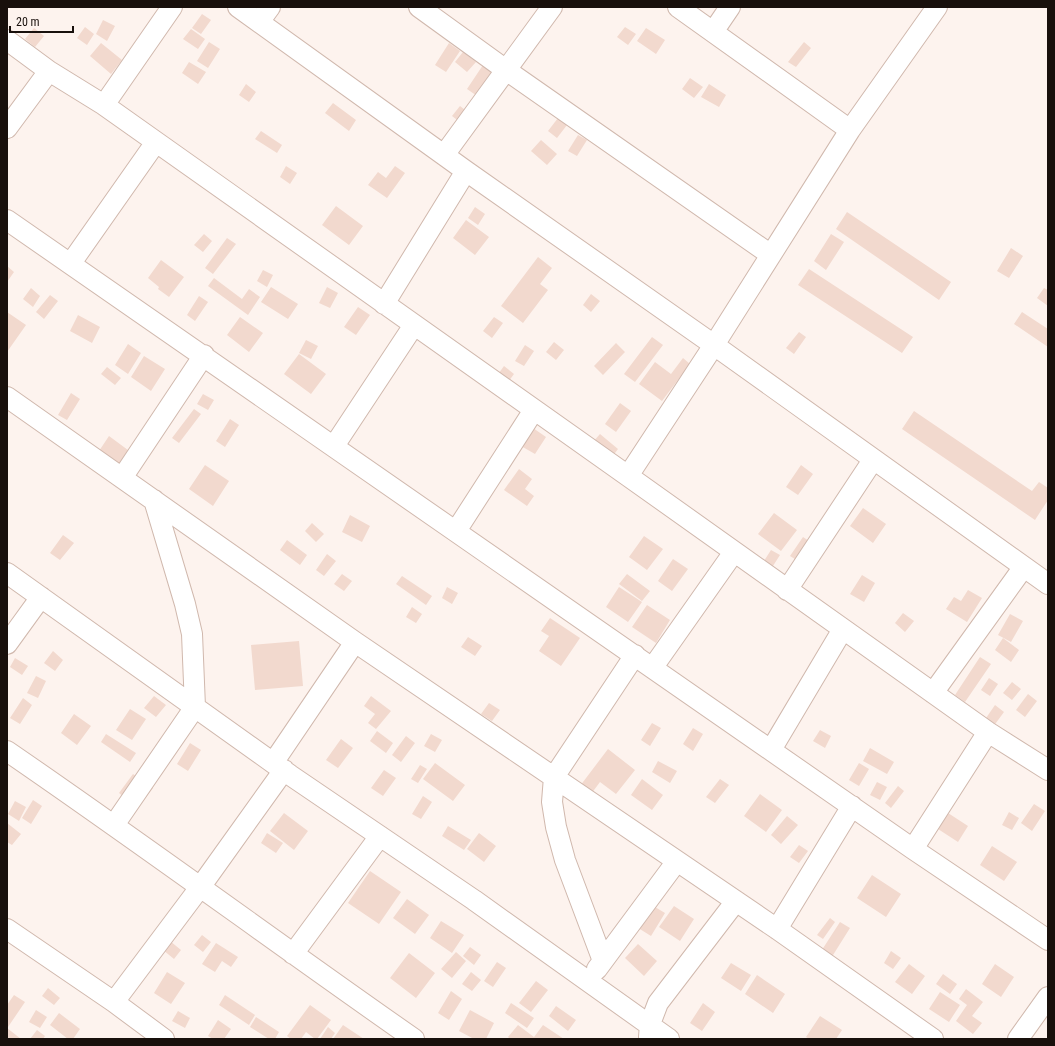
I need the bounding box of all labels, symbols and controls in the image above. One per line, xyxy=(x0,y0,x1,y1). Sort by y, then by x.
scale bar xyxy=(10,8,73,34)
text: 20 m xyxy=(16,15,40,29)

